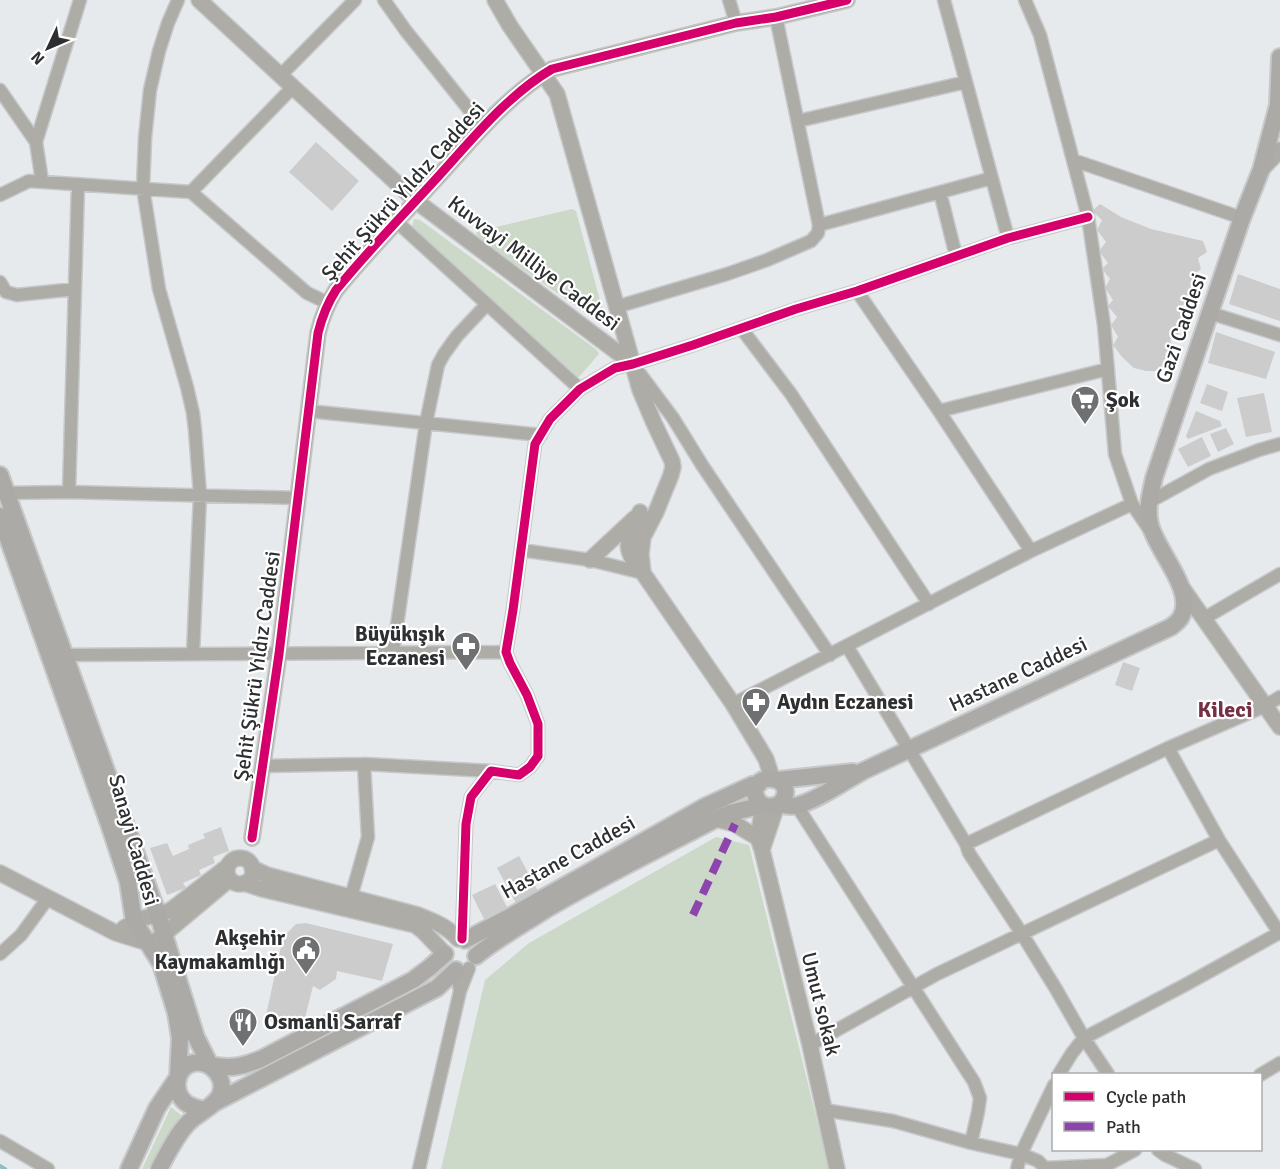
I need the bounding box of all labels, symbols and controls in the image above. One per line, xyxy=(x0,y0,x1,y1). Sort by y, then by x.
north arrow xyxy=(18,18,78,78)
text: N xyxy=(27,47,49,69)
street label: Şehit Şükrü Yıldız Caddesi xyxy=(316,96,490,286)
street label: Kuvvayi Milliye Caddesi xyxy=(443,190,625,336)
street label: Gazi Caddesi xyxy=(1150,270,1212,386)
supermarket icon: Şok xyxy=(1069,384,1101,426)
place label: Şok xyxy=(1106,387,1140,413)
street label: Şehit Şükrü Yıldız Caddesi xyxy=(228,549,286,783)
place label: Büyükışık Eczanesi xyxy=(355,621,445,671)
pharmacy icon: Büyükışık Eczanesi xyxy=(450,630,482,672)
street label: Hastane Caddesi xyxy=(945,631,1091,717)
pharmacy icon: Aydın Eczanesi xyxy=(740,686,772,728)
place label: Aydın Eczanesi xyxy=(777,689,914,715)
district label: Kileci xyxy=(1197,696,1253,723)
street label: Sanayi Caddesi xyxy=(103,771,165,909)
street label: Hastane Caddesi xyxy=(496,809,640,905)
place label: Akşehir Kaymakamlığı xyxy=(154,925,286,975)
public building icon: Akşehir Kaymakamlığı xyxy=(290,934,322,976)
street label: Umut sokak xyxy=(796,949,847,1059)
restaurant icon: Osmanli Sarraf xyxy=(227,1006,259,1048)
place label: Osmanli Sarraf xyxy=(264,1009,402,1035)
legend xyxy=(1052,1073,1262,1151)
text: Cycle path xyxy=(1106,1086,1186,1108)
text: Path xyxy=(1106,1116,1141,1138)

